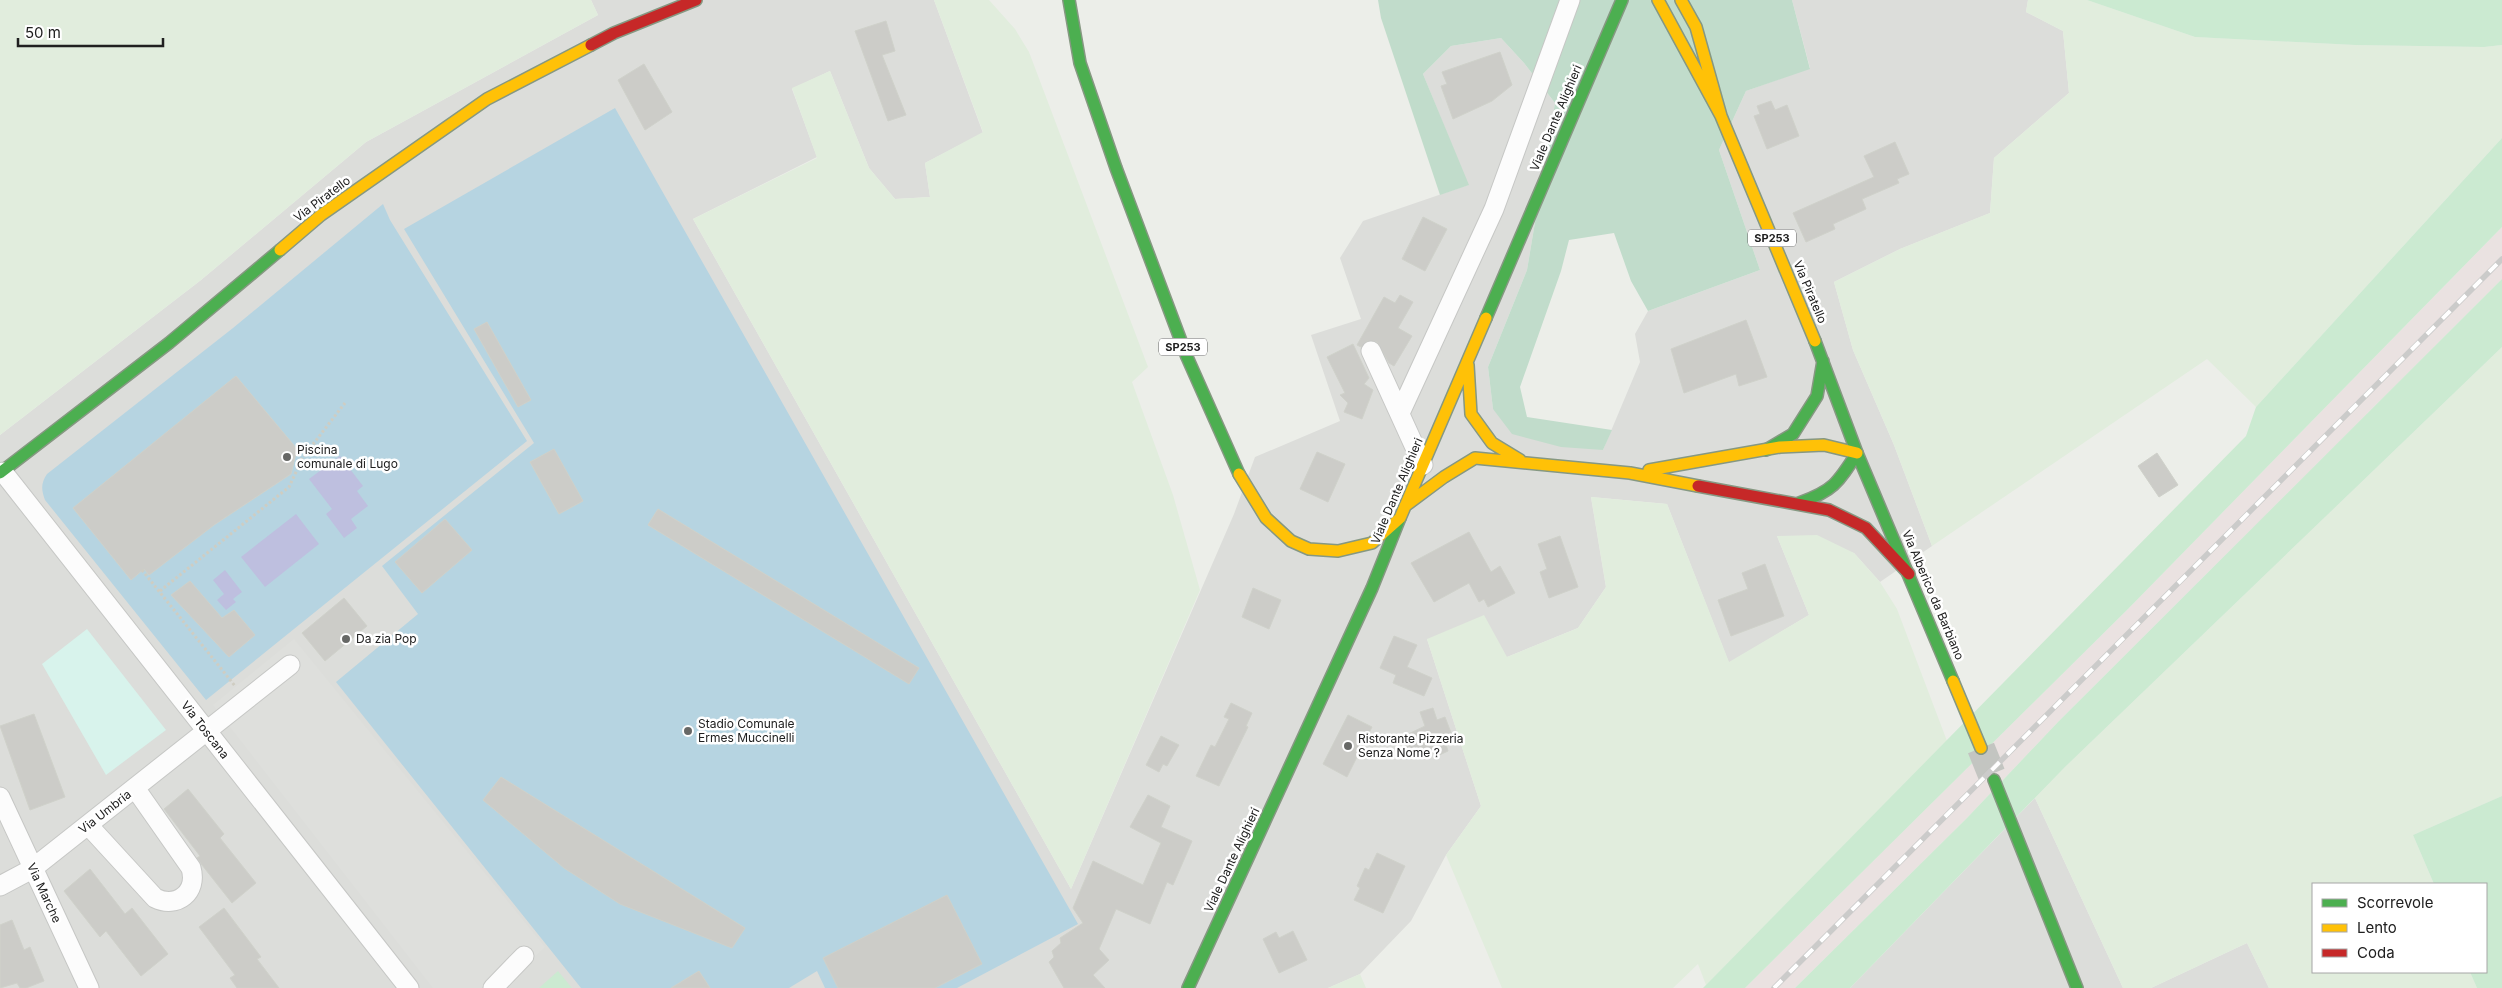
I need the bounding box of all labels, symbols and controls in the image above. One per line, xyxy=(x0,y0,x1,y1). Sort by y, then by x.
scale bar xyxy=(18,15,162,47)
text: 50 m xyxy=(25,23,61,42)
street label: Viale Dante Alighieri xyxy=(1526,62,1585,173)
street label: Via Piratello xyxy=(290,172,353,225)
road number: SP253 xyxy=(1748,230,1796,247)
street label: Via Piratello xyxy=(1790,258,1830,326)
road number: SP253 xyxy=(1159,338,1207,356)
street label: Viale Dante Alighieri xyxy=(1367,435,1426,546)
place label: Piscina comunale di Lugo xyxy=(297,442,398,471)
marker: Piscina comunale di Lugo xyxy=(281,451,293,463)
street label: Via Alberico da Barbiano xyxy=(1899,527,1968,662)
place label: Da zia Pop xyxy=(356,631,417,646)
marker: Da zia Pop xyxy=(340,633,352,645)
street label: Via Toscana xyxy=(178,698,233,762)
place label: Stadio Comunale Ermes Muccinelli xyxy=(698,716,795,745)
marker: Stadio Comunale Ermes Muccinelli xyxy=(682,725,694,737)
place label: Ristorante Pizzeria Senza Nome ? xyxy=(1358,731,1464,760)
marker: Ristorante Pizzeria Senza Nome ? xyxy=(1342,740,1354,752)
street label: Via Umbria xyxy=(75,786,134,837)
street label: Viale Dante Alighieri xyxy=(1201,805,1262,915)
street label: Via Marche xyxy=(24,861,65,925)
legend xyxy=(2312,883,2487,973)
text: Scorrevole xyxy=(2357,893,2433,912)
text: Lento xyxy=(2357,918,2397,937)
text: Coda xyxy=(2357,943,2395,962)

